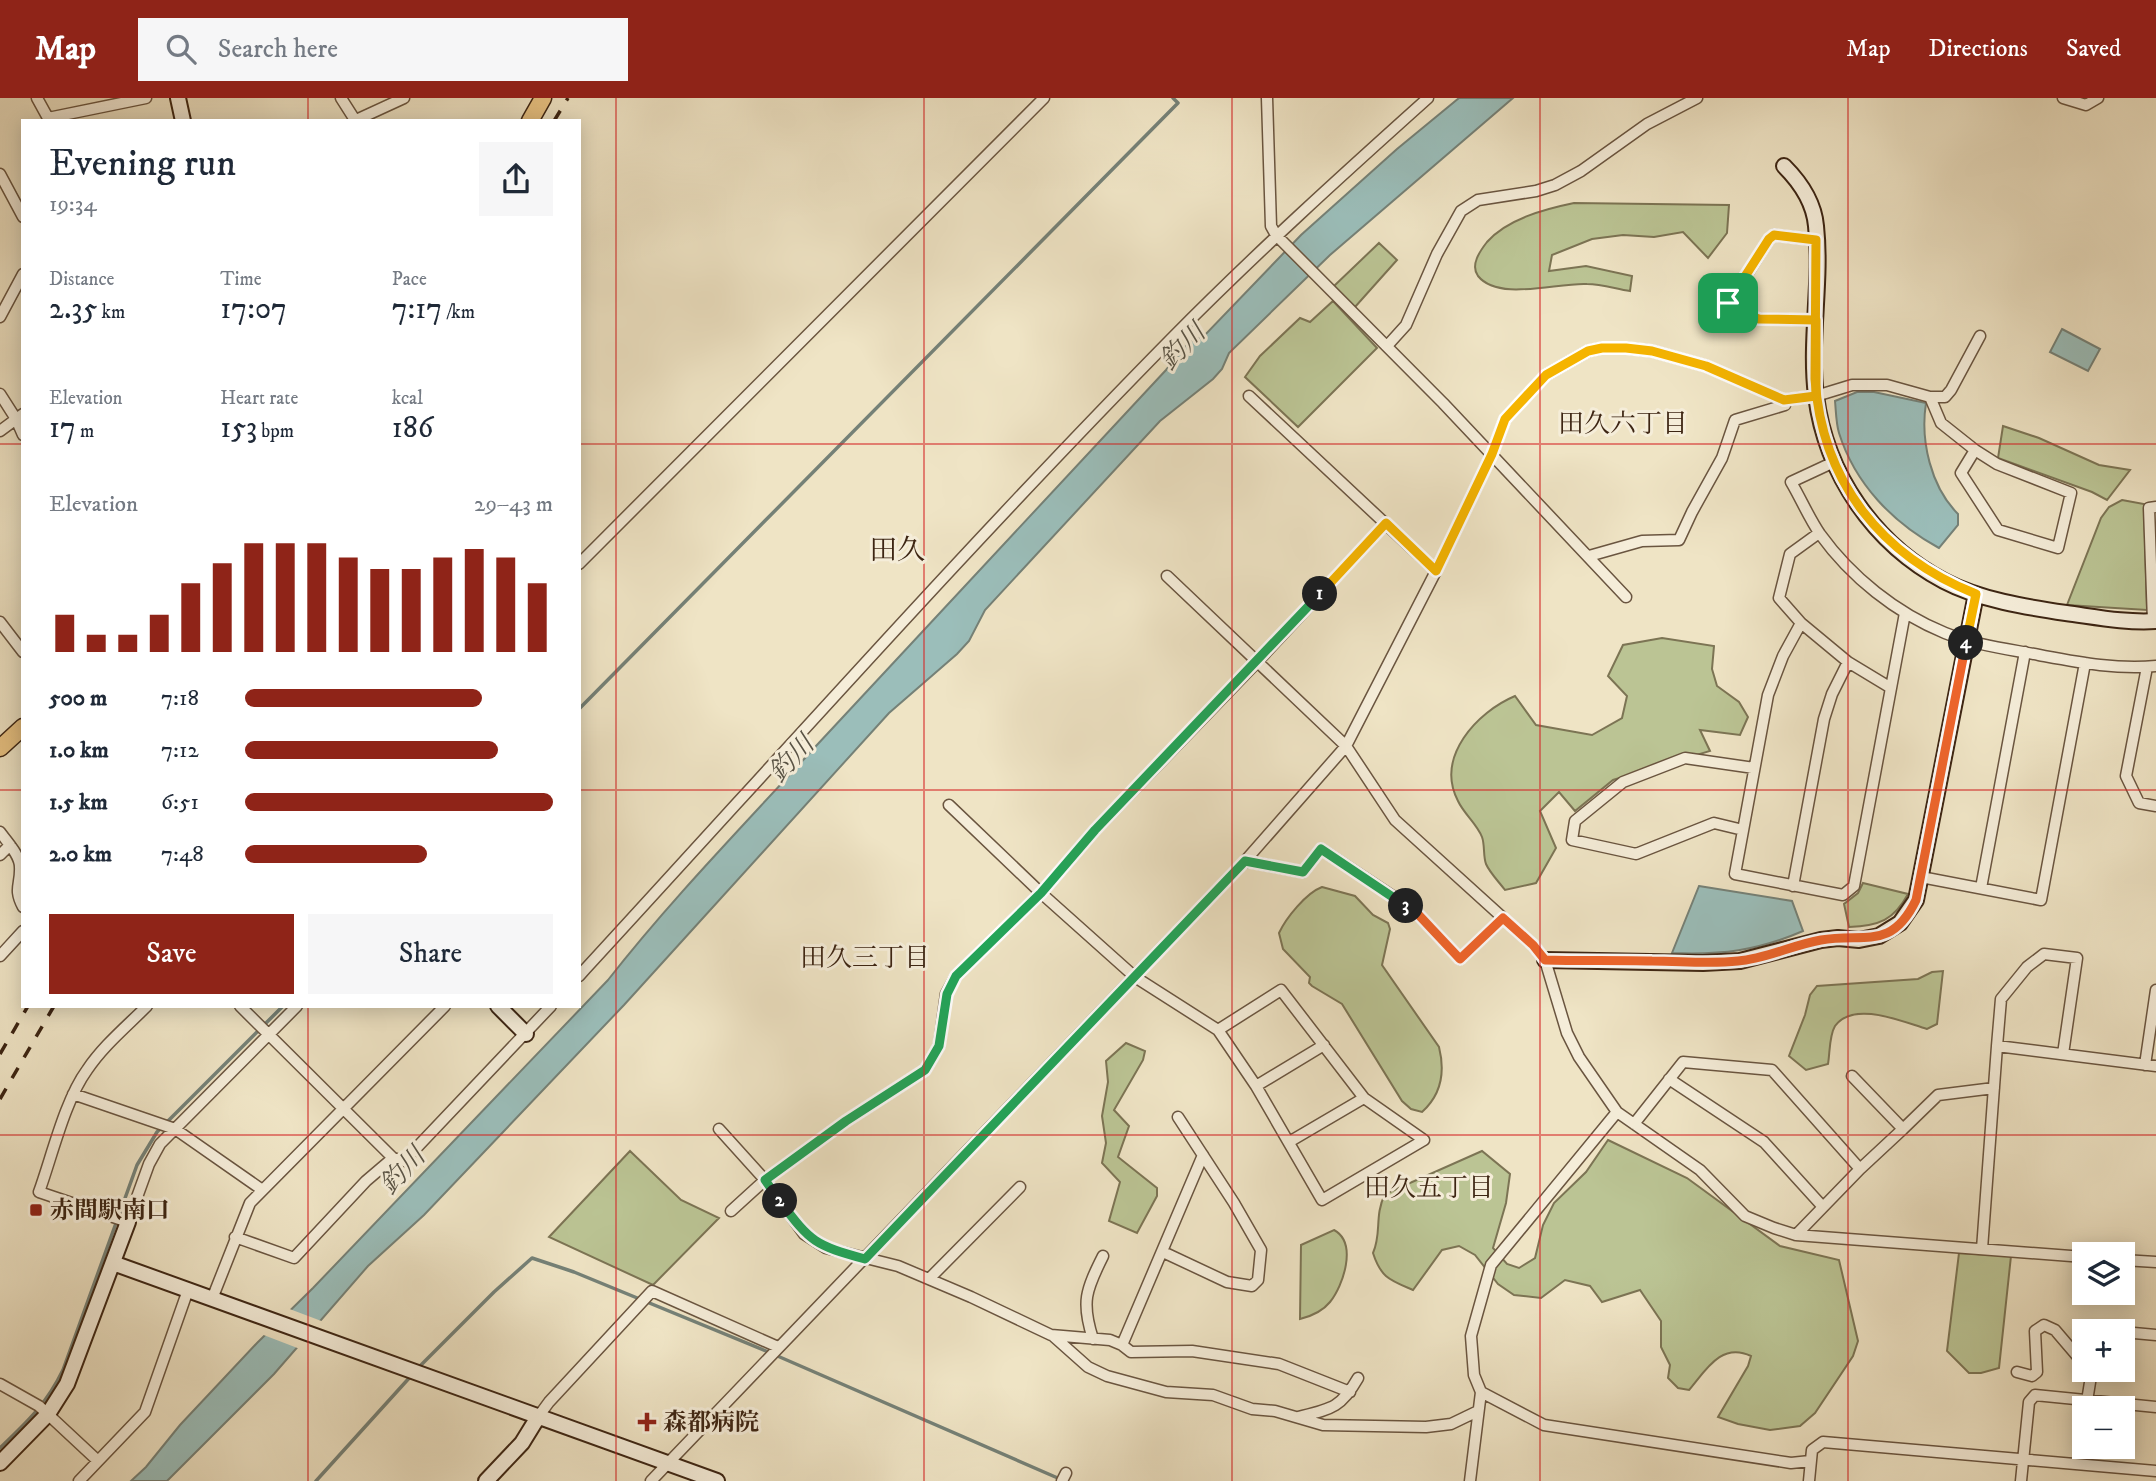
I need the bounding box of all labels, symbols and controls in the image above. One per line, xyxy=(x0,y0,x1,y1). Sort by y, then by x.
search box xyxy=(138,18,628,81)
text: Map xyxy=(35,29,96,70)
icon: search xyxy=(162,30,200,68)
text: Search here xyxy=(218,33,338,66)
text: Map xyxy=(1846,34,1891,64)
text: Directions xyxy=(1929,34,2028,64)
text: Saved xyxy=(2066,34,2121,64)
text: Evening run xyxy=(49,140,236,188)
button: share xyxy=(479,142,553,216)
text: 19:34 xyxy=(49,190,97,219)
text: Distance xyxy=(49,268,114,291)
text: Time xyxy=(220,268,262,291)
text: Pace xyxy=(392,268,427,291)
pin xyxy=(1698,273,1758,333)
icon: arrive xyxy=(1709,284,1747,322)
text: 2.35 xyxy=(49,291,97,328)
text: 17:07 xyxy=(220,291,287,328)
text: 7:17 xyxy=(392,291,442,328)
text: km xyxy=(97,301,125,324)
text: /km xyxy=(442,301,475,324)
water label: 釣川 xyxy=(1153,315,1215,377)
text: Elevation xyxy=(49,387,123,410)
text: Heart rate xyxy=(220,387,298,410)
text: kcal xyxy=(392,387,423,410)
district label: 田久六丁目 xyxy=(1558,408,1688,441)
text: 17 xyxy=(49,410,76,447)
text: 153 xyxy=(220,410,257,447)
text: 186 xyxy=(392,410,433,447)
text: m xyxy=(76,420,94,443)
text: bpm xyxy=(257,420,294,443)
text: Elevation xyxy=(49,490,138,519)
text: 29–43 m xyxy=(474,490,553,519)
district label: 田久 xyxy=(869,533,925,568)
pin: 1 xyxy=(1302,576,1338,612)
text: 1 xyxy=(1316,582,1323,605)
pin: 4 xyxy=(1948,626,1983,660)
text: 4 xyxy=(1960,631,1971,654)
text: 500 m xyxy=(49,684,107,713)
text: 7:18 xyxy=(161,684,199,713)
water label: 釣川 xyxy=(762,727,824,789)
text: 1.0 km xyxy=(49,736,109,765)
text: 7:12 xyxy=(161,736,199,765)
text: 1.5 km xyxy=(49,788,108,817)
text: 6:51 xyxy=(161,788,199,817)
text: 2.0 km xyxy=(49,840,112,869)
text: 7:48 xyxy=(161,840,204,869)
pin: 3 xyxy=(1388,888,1424,924)
text: 3 xyxy=(1402,894,1409,917)
button: Save xyxy=(49,914,294,994)
button: Share xyxy=(308,914,553,994)
district label: 田久三丁目 xyxy=(800,942,930,975)
water label: 釣川 xyxy=(373,1139,435,1201)
district label: 田久五丁目 xyxy=(1364,1172,1494,1205)
pin: 2 xyxy=(762,1184,798,1218)
text: 2 xyxy=(775,1189,784,1212)
place label: 赤間駅南口 xyxy=(50,1196,170,1226)
marker: 赤間駅南口 xyxy=(28,1202,44,1218)
map controls xyxy=(2072,1242,2135,1459)
button: layers xyxy=(2072,1242,2135,1305)
button: + xyxy=(2072,1319,2135,1382)
button: − xyxy=(2072,1396,2135,1459)
place label: 森都病院 xyxy=(663,1408,759,1438)
marker: 森都病院 xyxy=(637,1412,657,1432)

